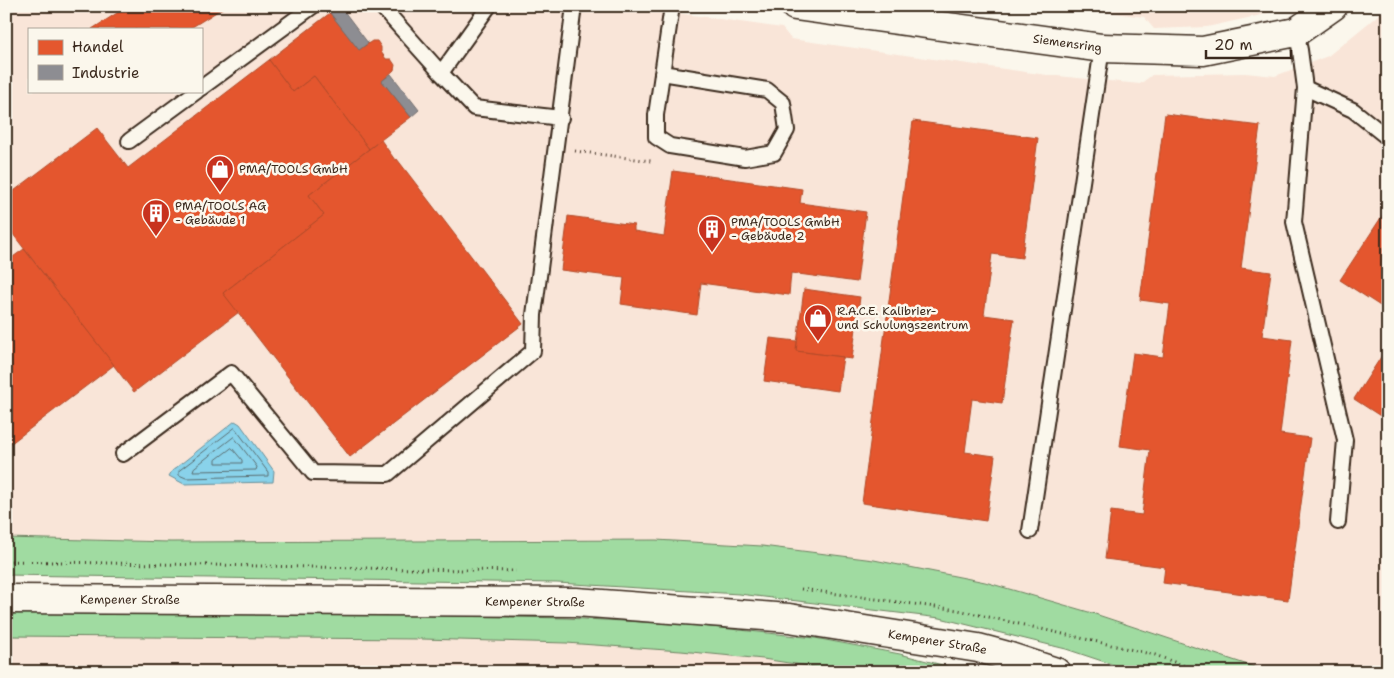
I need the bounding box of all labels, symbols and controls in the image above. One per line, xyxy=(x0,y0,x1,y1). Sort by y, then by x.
legend xyxy=(28,28,202,92)
scale bar xyxy=(1206,28,1292,60)
street label: Siemensring xyxy=(1032,31,1103,56)
text: 20 m xyxy=(1214,35,1253,55)
text: Handel xyxy=(72,37,124,57)
text: Industrie xyxy=(72,63,139,83)
shop icon: PMA/TOOLS GmbH xyxy=(205,154,235,193)
place label: PMA/TOOLS GmbH xyxy=(239,161,348,177)
building icon: PMA/TOOLS AG - Gebäude 1 xyxy=(141,198,171,237)
place label: PMA/TOOLS AG - Gebäude 1 xyxy=(175,198,266,228)
building icon: PMA/TOOLS GmbH - Gebäude 2 xyxy=(697,214,727,253)
place label: PMA/TOOLS GmbH - Gebäude 2 xyxy=(731,214,840,244)
shop icon: R.A.C.E. Kalibrier- und Schulungszentrum xyxy=(803,303,833,342)
place label: R.A.C.E. Kalibrier- und Schulungszentrum xyxy=(837,303,968,333)
street label: Kempener Straße xyxy=(80,591,180,608)
street label: Kempener Straße xyxy=(485,594,586,611)
street label: Kempener Straße xyxy=(887,626,989,658)

